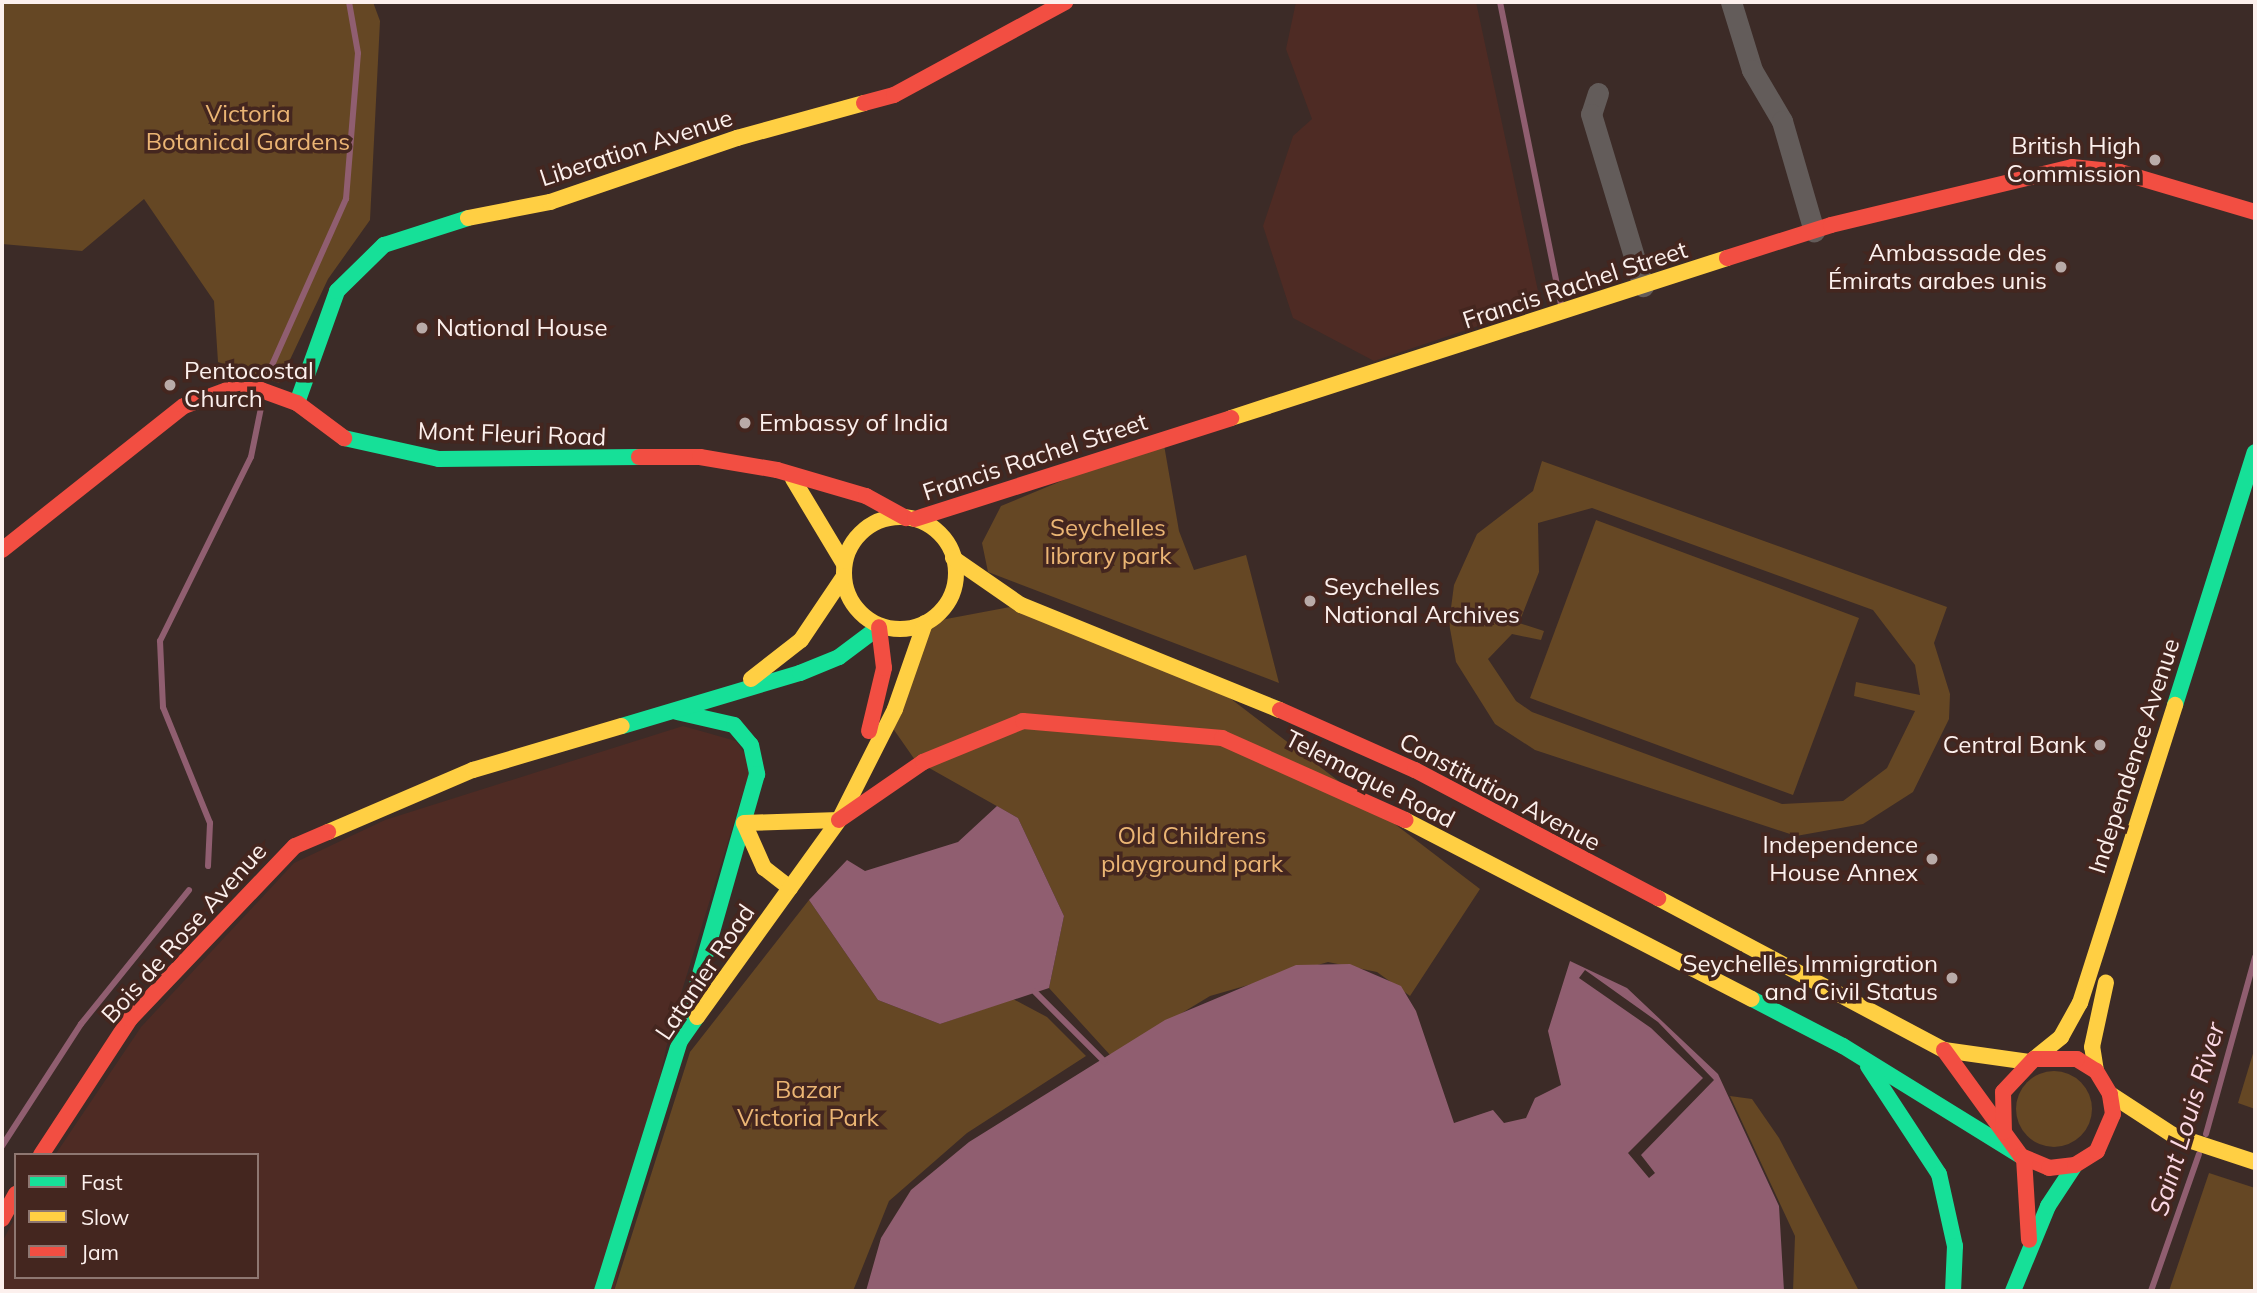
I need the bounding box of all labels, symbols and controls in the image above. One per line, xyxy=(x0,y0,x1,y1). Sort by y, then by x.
park label: Victoria Botanical Gardens xyxy=(146,100,350,156)
street label: Liberation Avenue xyxy=(536,103,736,193)
place label: British High Commission xyxy=(2007,132,2141,188)
marker: British High Commission xyxy=(2147,152,2163,168)
street label: Francis Rachel Street xyxy=(1459,235,1691,335)
place label: Ambassade des Émirats arabes unis xyxy=(1828,239,2047,295)
marker: Ambassade des Émirats arabes unis xyxy=(2053,259,2069,275)
place label: National House xyxy=(436,314,607,342)
marker: National House xyxy=(414,320,430,336)
place label: Pentocostal Church xyxy=(184,357,314,413)
marker: Pentocostal Church xyxy=(162,377,178,393)
street label: Francis Rachel Street xyxy=(919,407,1151,507)
place label: Embassy of India xyxy=(759,409,948,437)
marker: Embassy of India xyxy=(737,415,753,431)
street label: Mont Fleuri Road xyxy=(417,416,607,452)
park label: Seychelles library park xyxy=(1044,514,1172,570)
place label: Seychelles National Archives xyxy=(1324,573,1520,629)
marker: Seychelles National Archives xyxy=(1302,593,1318,609)
street label: Independence Avenue xyxy=(2082,635,2186,877)
street label: Telemaque Road xyxy=(1280,724,1460,834)
street label: Constitution Avenue xyxy=(1395,727,1605,857)
place label: Central Bank xyxy=(1943,731,2086,759)
marker: Central Bank xyxy=(2092,737,2108,753)
park label: Old Childrens playground park xyxy=(1101,822,1283,878)
place label: Independence House Annex xyxy=(1763,831,1918,887)
street label: Bois de Rose Avenue xyxy=(96,837,272,1029)
marker: Independence House Annex xyxy=(1924,851,1940,867)
street label: Latanier Road xyxy=(649,899,761,1045)
place label: Seychelles Immigration and Civil Status xyxy=(1683,950,1938,1006)
marker: Seychelles Immigration and Civil Status xyxy=(1944,970,1960,986)
water label: Saint Louis River xyxy=(2143,1019,2231,1219)
park label: Bazar Victoria Park xyxy=(737,1076,879,1132)
legend xyxy=(14,1153,259,1279)
text: Fast xyxy=(81,1169,123,1195)
text: Slow xyxy=(81,1204,129,1230)
text: Jam xyxy=(81,1239,119,1265)

